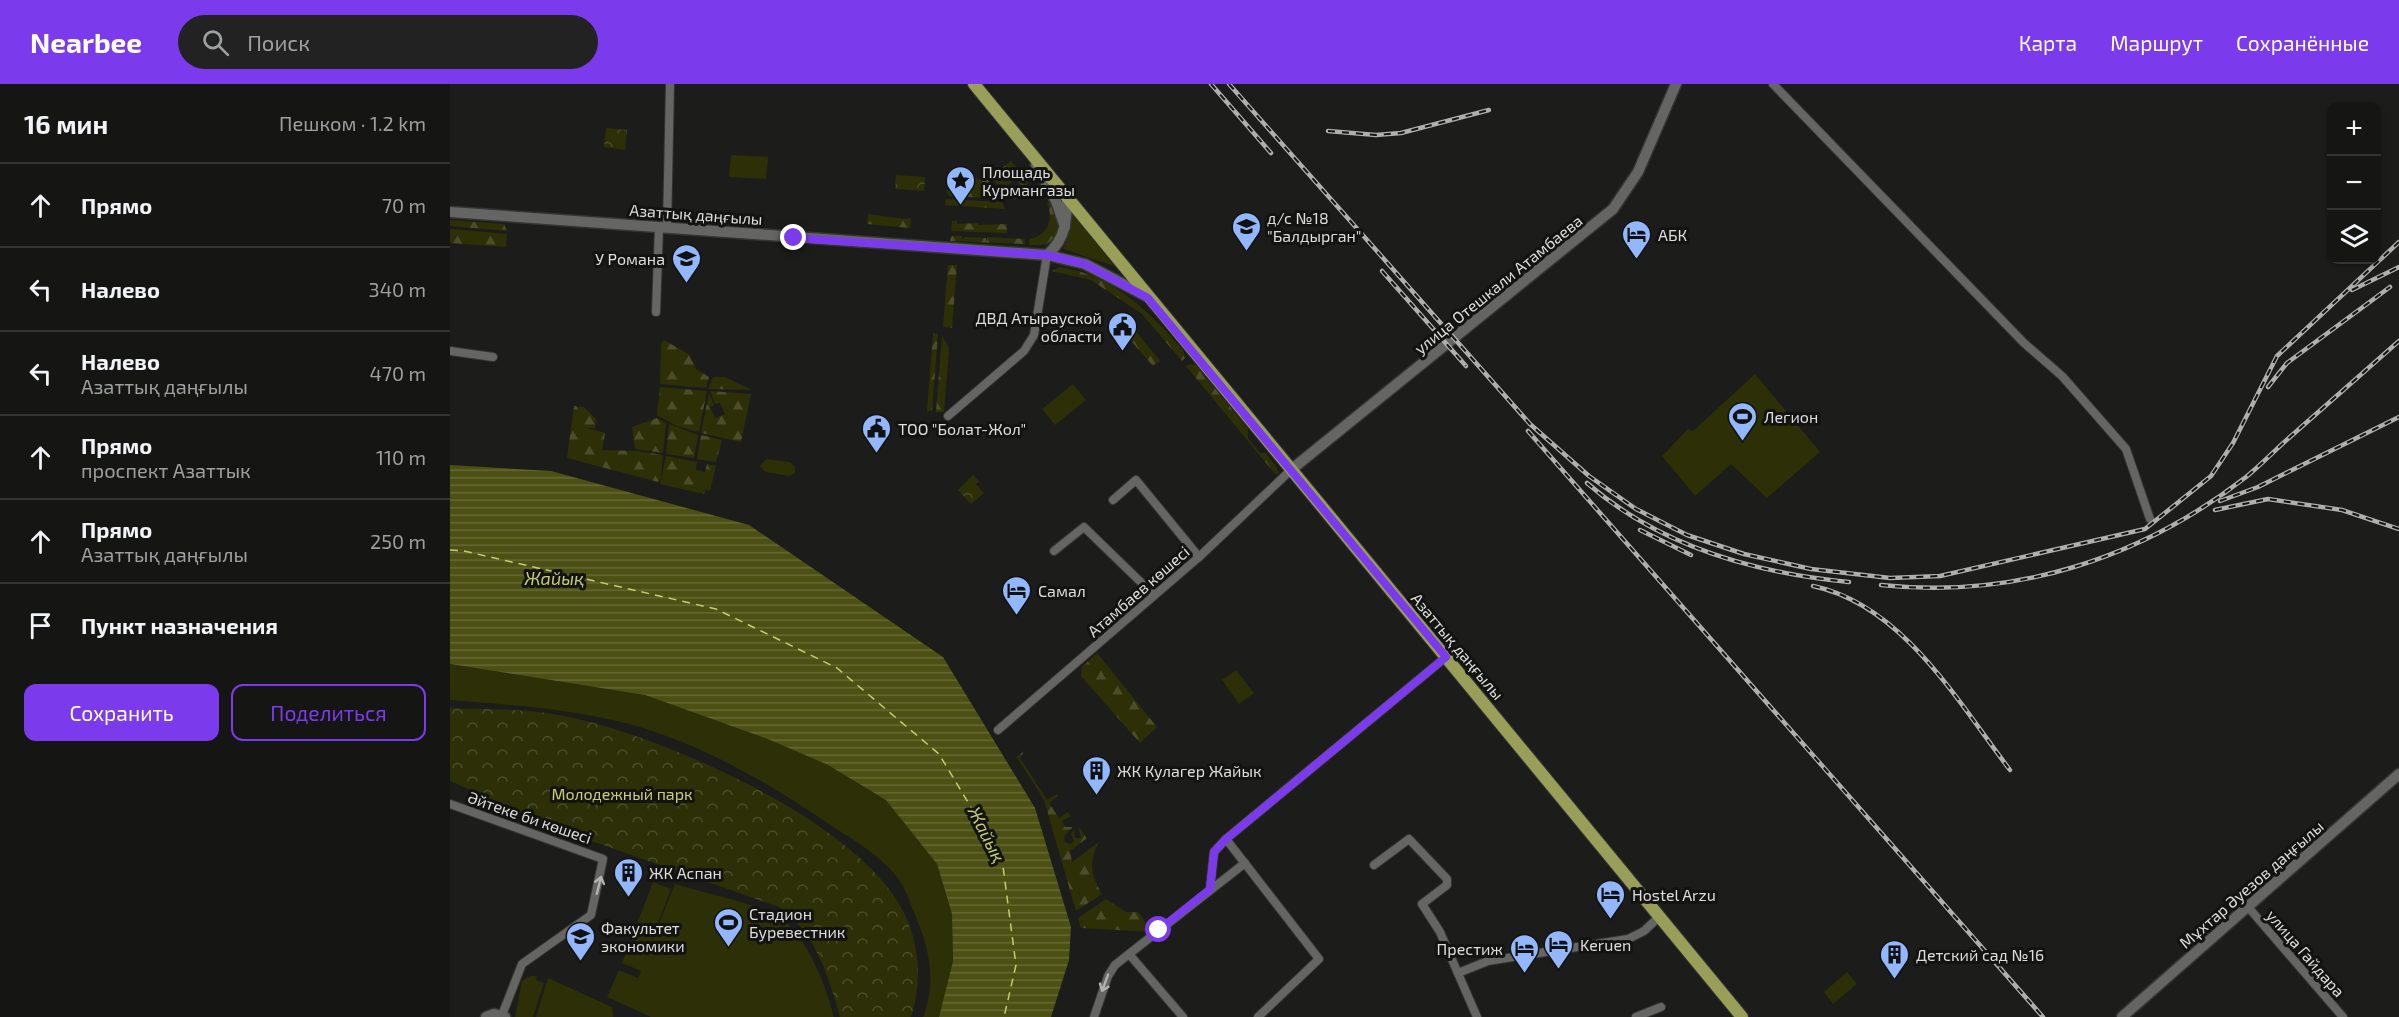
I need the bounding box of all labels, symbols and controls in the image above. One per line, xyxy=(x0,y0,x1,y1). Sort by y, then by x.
search box xyxy=(178,15,598,69)
text: Nearbee xyxy=(30,25,142,59)
icon: search xyxy=(199,26,232,59)
text: Поиск xyxy=(247,29,310,55)
text: Карта xyxy=(2019,30,2077,55)
text: Маршрут xyxy=(2110,30,2203,55)
text: Сохранённые xyxy=(2236,30,2369,55)
map controls xyxy=(2327,102,2381,264)
button: + xyxy=(2327,102,2381,156)
text: 16 мин xyxy=(24,108,108,139)
text: Пешком · 1.2 km xyxy=(279,111,426,135)
button: − xyxy=(2327,156,2381,210)
place label: Площадь Курмангазы xyxy=(982,162,1075,200)
place icon: Площадь Курмангазы xyxy=(945,164,977,206)
icon: ahead xyxy=(24,189,57,222)
text: Прямо xyxy=(81,192,152,218)
text: 70 m xyxy=(382,193,426,217)
street label: Азаттық даңғылы xyxy=(629,200,763,228)
place label: д/с №18 "Балдырган" xyxy=(1267,208,1361,245)
school or university icon: д/с №18 "Балдырган" xyxy=(1230,210,1262,252)
street label: улица Отешкали Атамбаева xyxy=(1410,210,1586,358)
button: layers xyxy=(2327,210,2381,264)
hotel icon: АБК xyxy=(1621,218,1653,260)
route end xyxy=(780,224,806,250)
place label: АБК xyxy=(1658,225,1688,244)
school or university icon: У Романа xyxy=(670,242,702,284)
place label: У Романа xyxy=(595,249,665,268)
icon: left xyxy=(24,273,57,306)
text: Налево xyxy=(81,276,160,302)
text: 340 m xyxy=(369,277,426,301)
place label: ДВД Атырауской области xyxy=(976,308,1102,345)
public building icon: ДВД Атырауской области xyxy=(1107,310,1139,352)
text: Налево xyxy=(81,348,160,374)
icon: left xyxy=(24,357,57,390)
text: 470 m xyxy=(369,361,426,385)
text: Азаттық даңғылы xyxy=(81,374,248,398)
sports icon: Легион xyxy=(1727,400,1759,442)
place label: Легион xyxy=(1764,407,1818,426)
public building icon: ТОО "Болат-Жол" xyxy=(861,412,893,454)
place label: ТОО "Болат-Жол" xyxy=(898,419,1026,438)
text: Прямо xyxy=(81,432,152,458)
icon: ahead xyxy=(24,441,57,474)
text: 110 m xyxy=(376,445,426,469)
text: проспект Азаттык xyxy=(81,458,251,482)
text: Прямо xyxy=(81,516,152,542)
icon: ahead xyxy=(24,525,57,558)
text: 250 m xyxy=(370,529,426,553)
text: Азаттық даңғылы xyxy=(81,542,248,566)
street label: Атамбаев көшесі xyxy=(1083,542,1193,640)
water label: Жайық xyxy=(523,567,584,589)
hotel icon: Самал xyxy=(1001,574,1033,616)
place label: Самал xyxy=(1038,581,1086,600)
street label: Азаттық даңғылы xyxy=(1408,589,1508,703)
icon: arrive xyxy=(24,609,57,642)
text: Пункт назначения xyxy=(81,612,278,638)
button: Сохранить xyxy=(24,684,219,741)
button: Поделиться xyxy=(231,684,426,741)
building icon: ЖК Кулагер Жайык xyxy=(1080,754,1112,796)
place label: ЖК Кулагер Жайык xyxy=(1117,761,1262,781)
park label: Молодежный парк xyxy=(551,784,693,803)
street label: Әйтеке би көшесі xyxy=(466,787,594,847)
water label: Жайық xyxy=(963,802,1010,866)
street label: Мұхтар Әуезов даңғылы xyxy=(2175,816,2328,953)
building icon: ЖК Аспан xyxy=(612,856,644,898)
place label: ЖК Аспан xyxy=(649,863,722,882)
one-way arrow xyxy=(593,876,605,895)
hotel icon: Hostel Arzu xyxy=(1595,878,1627,920)
place label: Hostel Arzu xyxy=(1632,885,1716,904)
place label: Стадион Буревестник xyxy=(749,904,846,942)
sports icon: Стадион Буревестник xyxy=(712,906,744,948)
street label: улица Гайдара xyxy=(2262,906,2349,1001)
route start xyxy=(1145,916,1171,942)
place label: Факультет экономики xyxy=(601,918,685,955)
school or university icon: Факультет экономики xyxy=(564,920,596,962)
hotel icon: Keruen xyxy=(1543,928,1575,970)
hotel icon: Престиж xyxy=(1508,932,1540,974)
place label: Keruen xyxy=(1580,935,1631,954)
building icon: Детский сад №16 xyxy=(1879,938,1911,980)
place label: Престиж xyxy=(1437,939,1503,958)
place label: Детский сад №16 xyxy=(1916,945,2044,964)
one-way arrow xyxy=(1099,974,1110,992)

